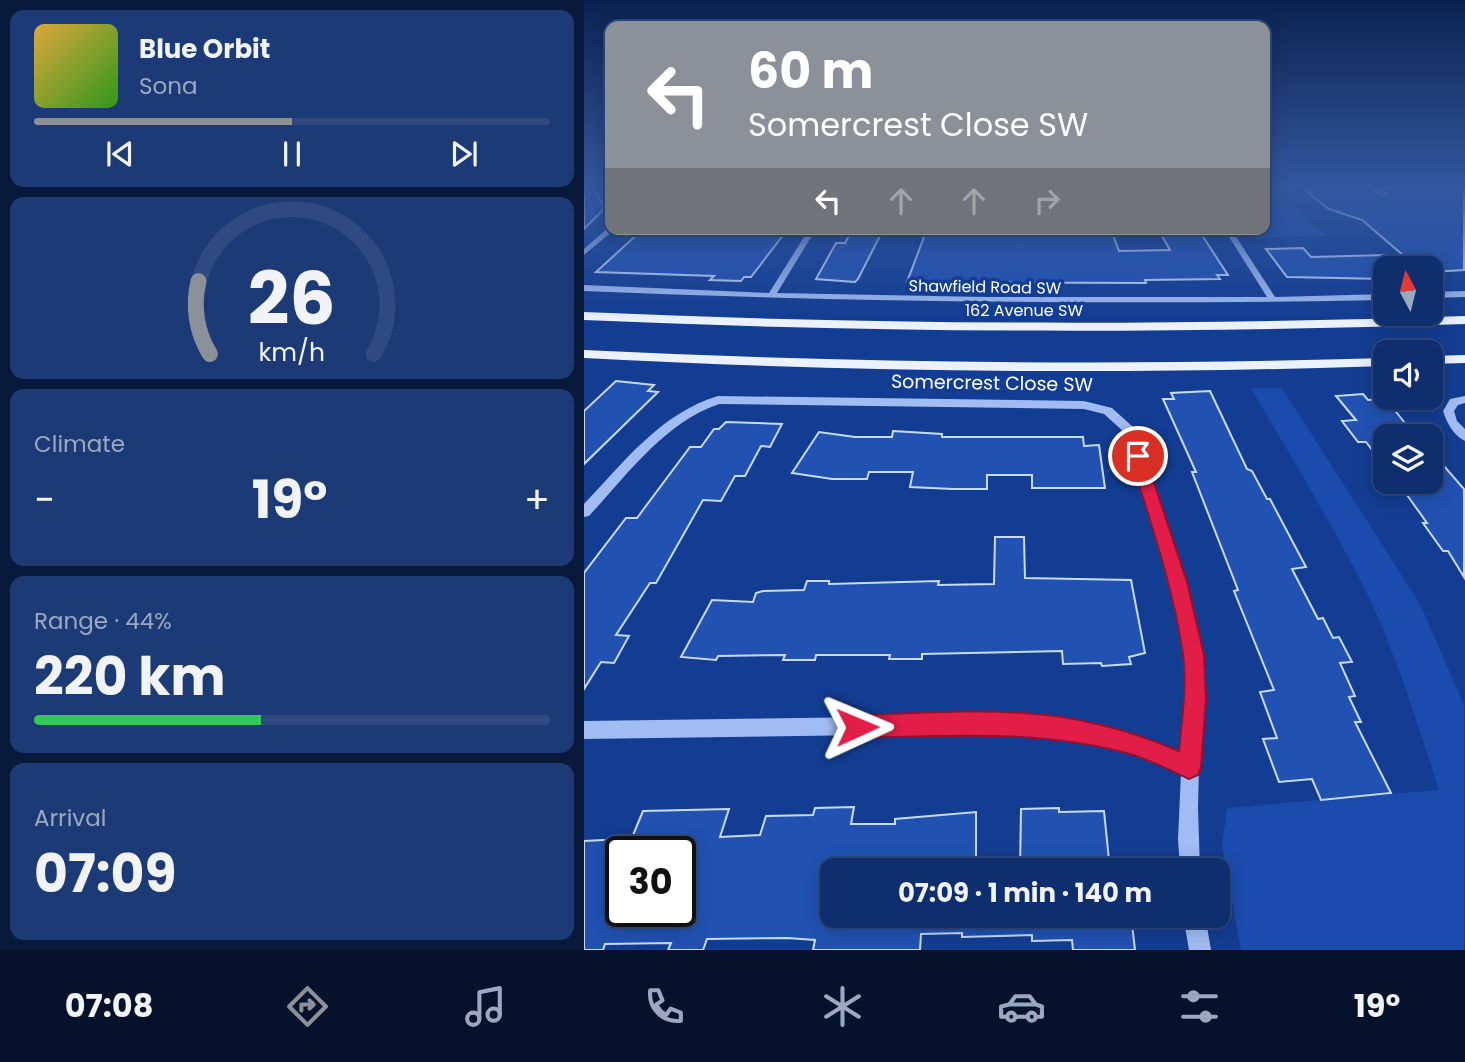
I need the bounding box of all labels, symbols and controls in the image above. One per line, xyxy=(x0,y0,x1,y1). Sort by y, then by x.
text: Blue Orbit xyxy=(139,31,270,67)
text: 60 m xyxy=(748,37,873,105)
icon: left xyxy=(633,49,724,140)
text: Sona xyxy=(139,70,198,102)
text: Somercrest Close SW xyxy=(748,102,1088,147)
icon: previous xyxy=(101,135,139,173)
icon: pause xyxy=(273,135,311,173)
icon: next xyxy=(445,135,483,173)
icon: left xyxy=(809,182,847,220)
icon: ahead xyxy=(882,182,920,220)
icon: ahead xyxy=(955,182,993,220)
icon: right xyxy=(1028,182,1066,220)
text: 26 xyxy=(248,248,336,349)
north arrow xyxy=(1373,256,1443,326)
map controls xyxy=(1373,256,1443,494)
street label: Shawfield Road SW xyxy=(909,274,1062,300)
street label: 162 Avenue SW xyxy=(965,299,1083,322)
text: km/h xyxy=(259,335,325,370)
button: sound xyxy=(1373,340,1443,410)
street label: Somercrest Close SW xyxy=(891,368,1094,398)
button: layers xyxy=(1373,424,1443,494)
pin xyxy=(1108,426,1168,486)
text: Climate xyxy=(34,428,125,460)
icon: arrive xyxy=(1119,437,1157,475)
text: 19° xyxy=(252,463,327,536)
text: − xyxy=(34,473,55,526)
text: + xyxy=(524,473,550,526)
text: Range · 44% xyxy=(34,605,172,637)
text: 220 km xyxy=(34,640,226,713)
position arrow xyxy=(820,690,894,764)
text: Arrival xyxy=(34,802,106,834)
speed limit sign: 30 xyxy=(605,836,696,927)
text: 07:09 xyxy=(34,837,176,910)
text: 07:09 · 1 min · 140 m xyxy=(898,875,1152,911)
icon: directions xyxy=(283,982,332,1031)
icon: music xyxy=(461,982,510,1031)
icon: phone xyxy=(640,982,689,1031)
icon: climate xyxy=(818,982,867,1031)
icon: car xyxy=(997,982,1046,1031)
icon: filters xyxy=(1175,982,1224,1031)
text: 07:08 xyxy=(65,983,153,1028)
text: 19° xyxy=(1354,983,1400,1028)

